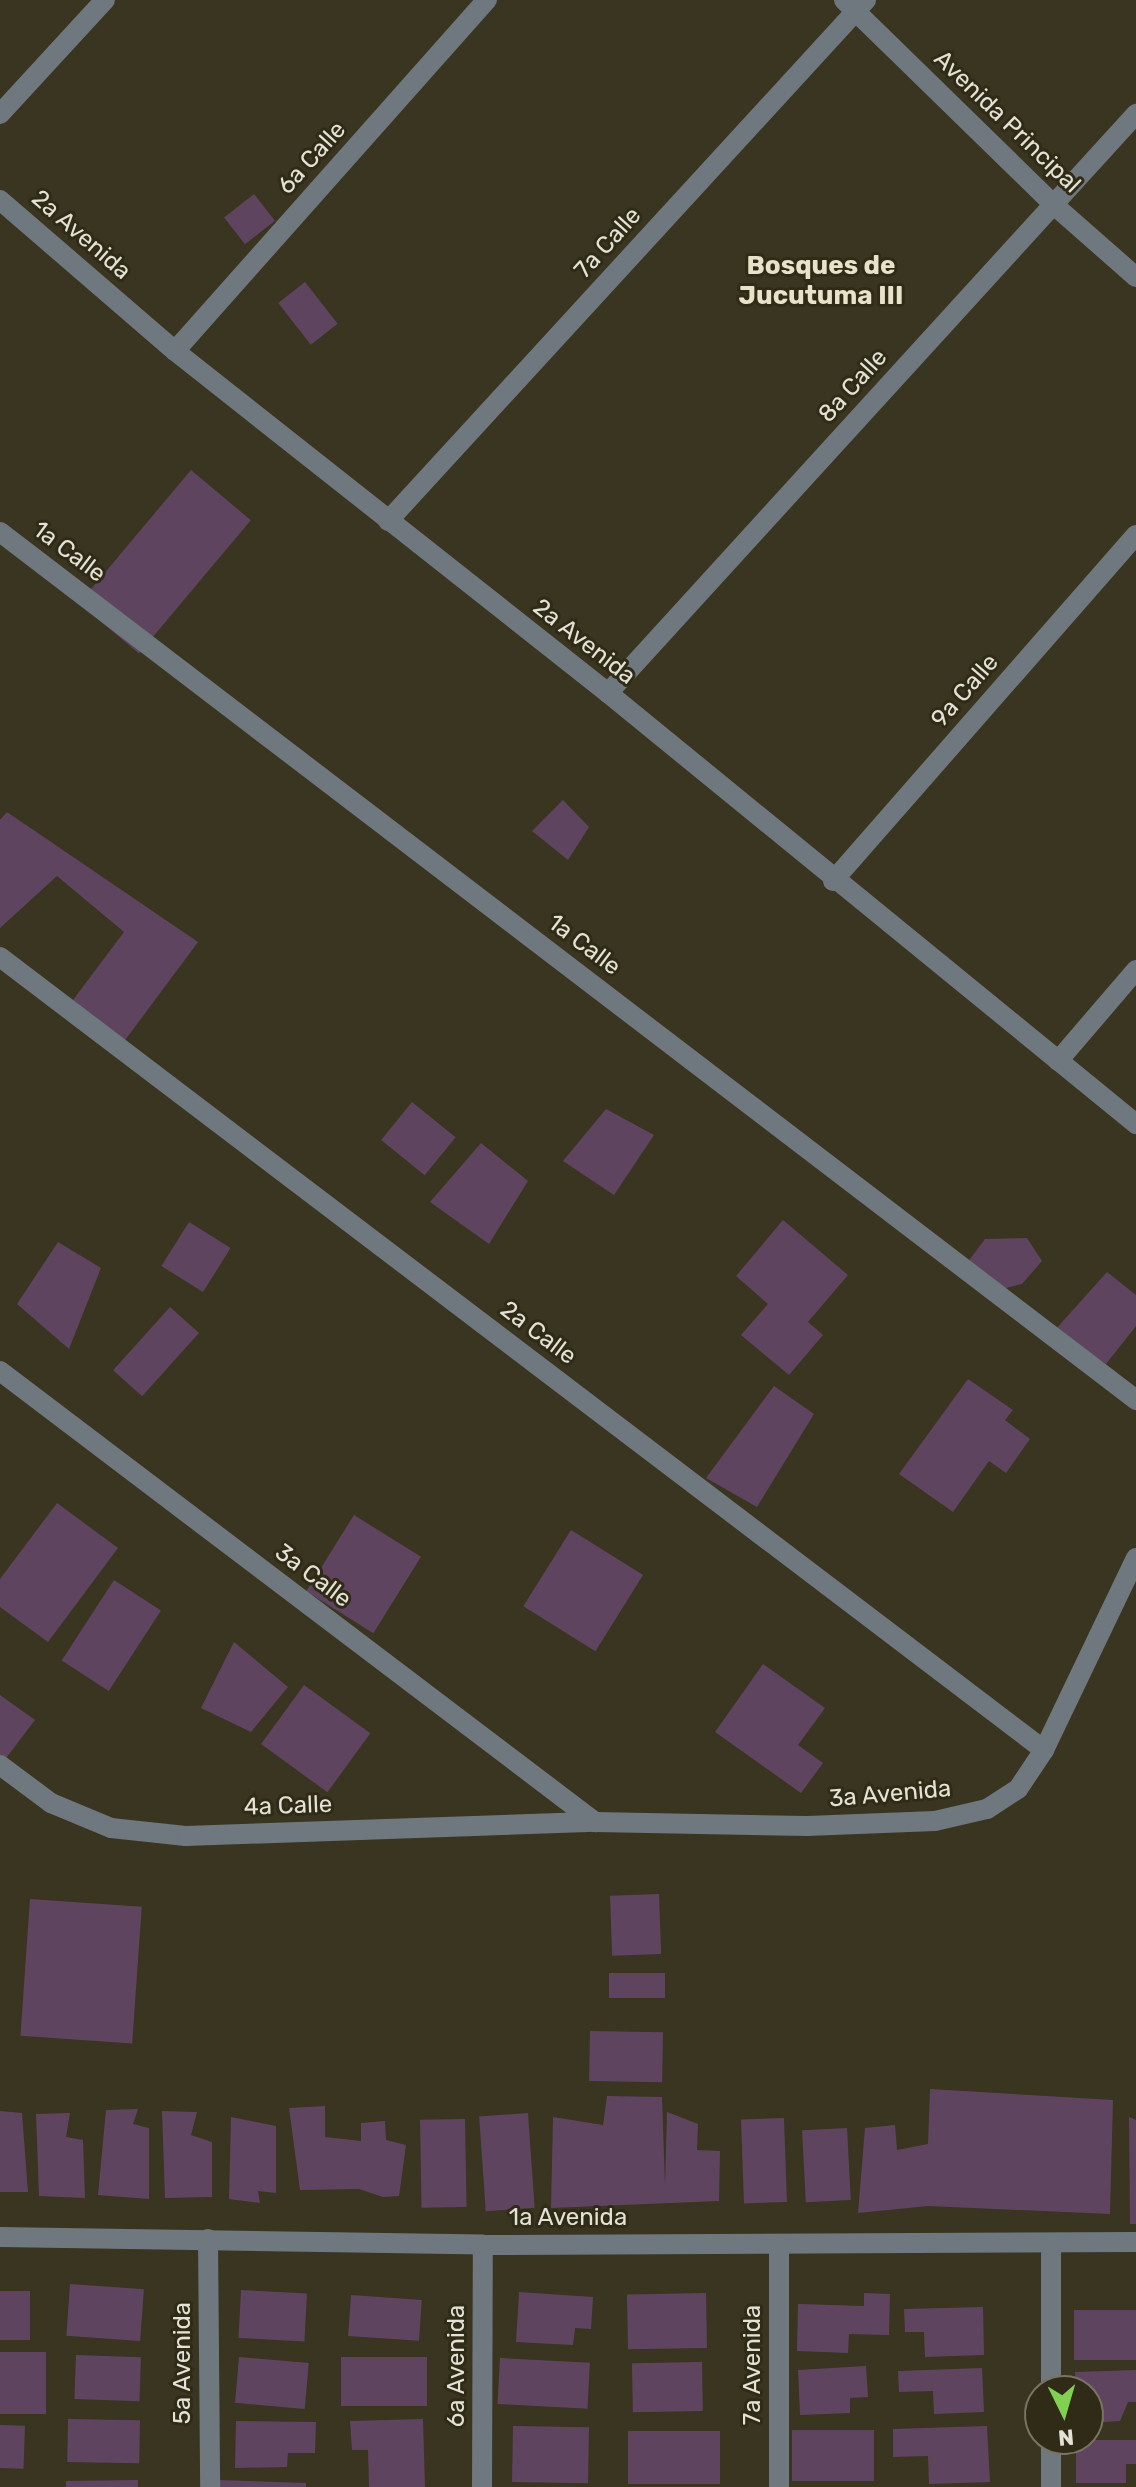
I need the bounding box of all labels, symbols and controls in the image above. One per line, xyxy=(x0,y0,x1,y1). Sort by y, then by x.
street label: Avenida Principal xyxy=(928,45,1086,199)
street label: 6a Calle xyxy=(272,116,352,200)
street label: 2a Avenida xyxy=(25,184,137,286)
street label: 7a Calle xyxy=(569,201,647,285)
district label: Bosques de Jucutuma III xyxy=(739,250,903,312)
street label: 8a Calle xyxy=(813,343,893,429)
street label: 1a Calle xyxy=(27,515,111,589)
street label: 2a Avenida xyxy=(527,593,641,691)
street label: 9a Calle xyxy=(925,648,1005,734)
street label: 1a Calle xyxy=(542,908,626,982)
street label: 2a Calle xyxy=(494,1295,582,1371)
street label: 3a Calle xyxy=(269,1538,357,1614)
street label: 3a Avenida xyxy=(827,1774,953,1814)
street label: 4a Calle xyxy=(243,1790,333,1822)
street label: 1a Avenida xyxy=(509,2204,627,2232)
street label: 5a Avenida xyxy=(169,2302,197,2424)
street label: 6a Avenida xyxy=(443,2304,471,2428)
street label: 7a Avenida xyxy=(739,2305,767,2425)
north arrow xyxy=(1024,2375,1104,2455)
text: N xyxy=(1057,2423,1075,2452)

